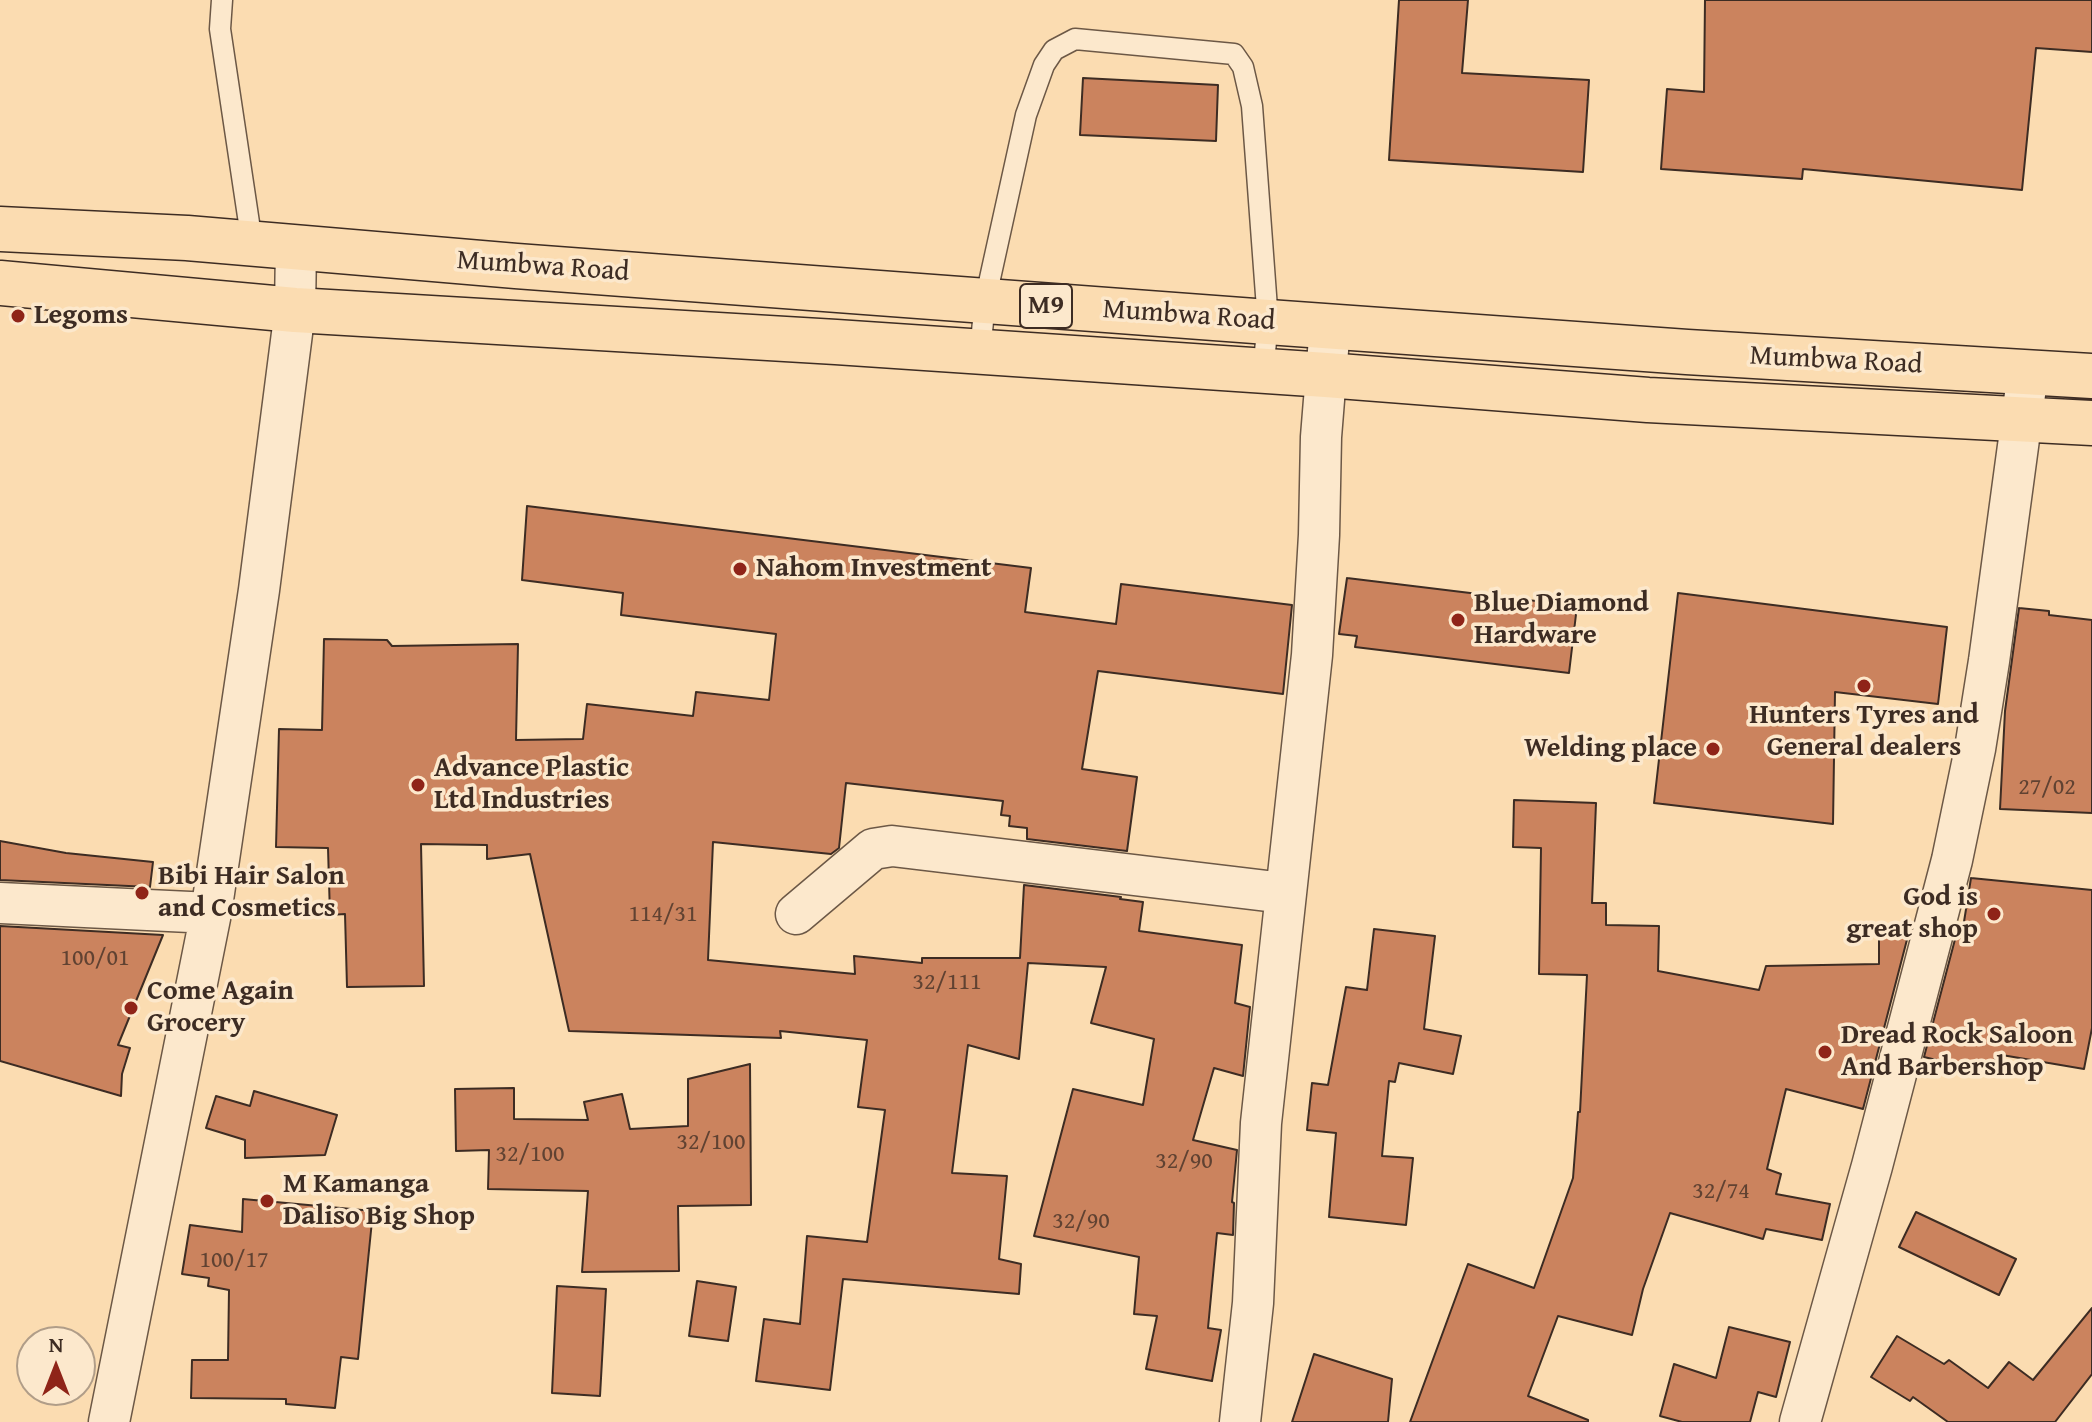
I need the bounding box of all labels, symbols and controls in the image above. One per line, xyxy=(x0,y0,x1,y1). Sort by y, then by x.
street label: Mumbwa Road xyxy=(456,244,630,290)
road number: M9 xyxy=(1020,284,1072,328)
street label: Mumbwa Road xyxy=(1102,293,1276,339)
place label: Legoms xyxy=(34,299,128,333)
marker: Legoms xyxy=(9,307,27,325)
street label: Mumbwa Road xyxy=(1749,340,1923,382)
place label: Nahom Investment xyxy=(756,552,992,586)
marker: Nahom Investment xyxy=(731,560,749,578)
place label: Blue Diamond Hardware xyxy=(1474,587,1649,653)
marker: Blue Diamond Hardware xyxy=(1449,611,1467,629)
marker: Hunters Tyres and General dealers xyxy=(1855,677,1873,695)
place label: Hunters Tyres and General dealers xyxy=(1749,699,1979,765)
place label: Welding place xyxy=(1524,732,1697,766)
marker: Welding place xyxy=(1704,740,1722,758)
place label: Advance Plastic Ltd Industries xyxy=(434,752,629,818)
house number: 27/02 xyxy=(2018,774,2076,802)
marker: Advance Plastic Ltd Industries xyxy=(409,776,427,794)
place label: Bibi Hair Salon and Cosmetics xyxy=(158,860,345,926)
place label: God is great shop xyxy=(1847,881,1978,947)
marker: Bibi Hair Salon and Cosmetics xyxy=(133,884,151,902)
house number: 114/31 xyxy=(628,901,698,929)
marker: God is great shop xyxy=(1985,905,2003,923)
house number: 100/01 xyxy=(60,945,130,973)
house number: 32/111 xyxy=(912,969,982,997)
place label: Come Again Grocery xyxy=(147,975,294,1041)
marker: Come Again Grocery xyxy=(122,999,140,1017)
place label: Dread Rock Saloon And Barbershop xyxy=(1841,1019,2073,1085)
marker: Dread Rock Saloon And Barbershop xyxy=(1816,1043,1834,1061)
house number: 32/100 xyxy=(676,1129,746,1157)
house number: 32/100 xyxy=(495,1141,565,1169)
house number: 32/90 xyxy=(1155,1148,1213,1176)
place label: M Kamanga Daliso Big Shop xyxy=(283,1168,475,1234)
house number: 32/74 xyxy=(1692,1178,1750,1206)
marker: M Kamanga Daliso Big Shop xyxy=(258,1192,276,1210)
house number: 32/90 xyxy=(1052,1208,1110,1236)
house number: 100/17 xyxy=(199,1247,269,1275)
north arrow xyxy=(16,1326,96,1406)
text: N xyxy=(49,1328,63,1360)

